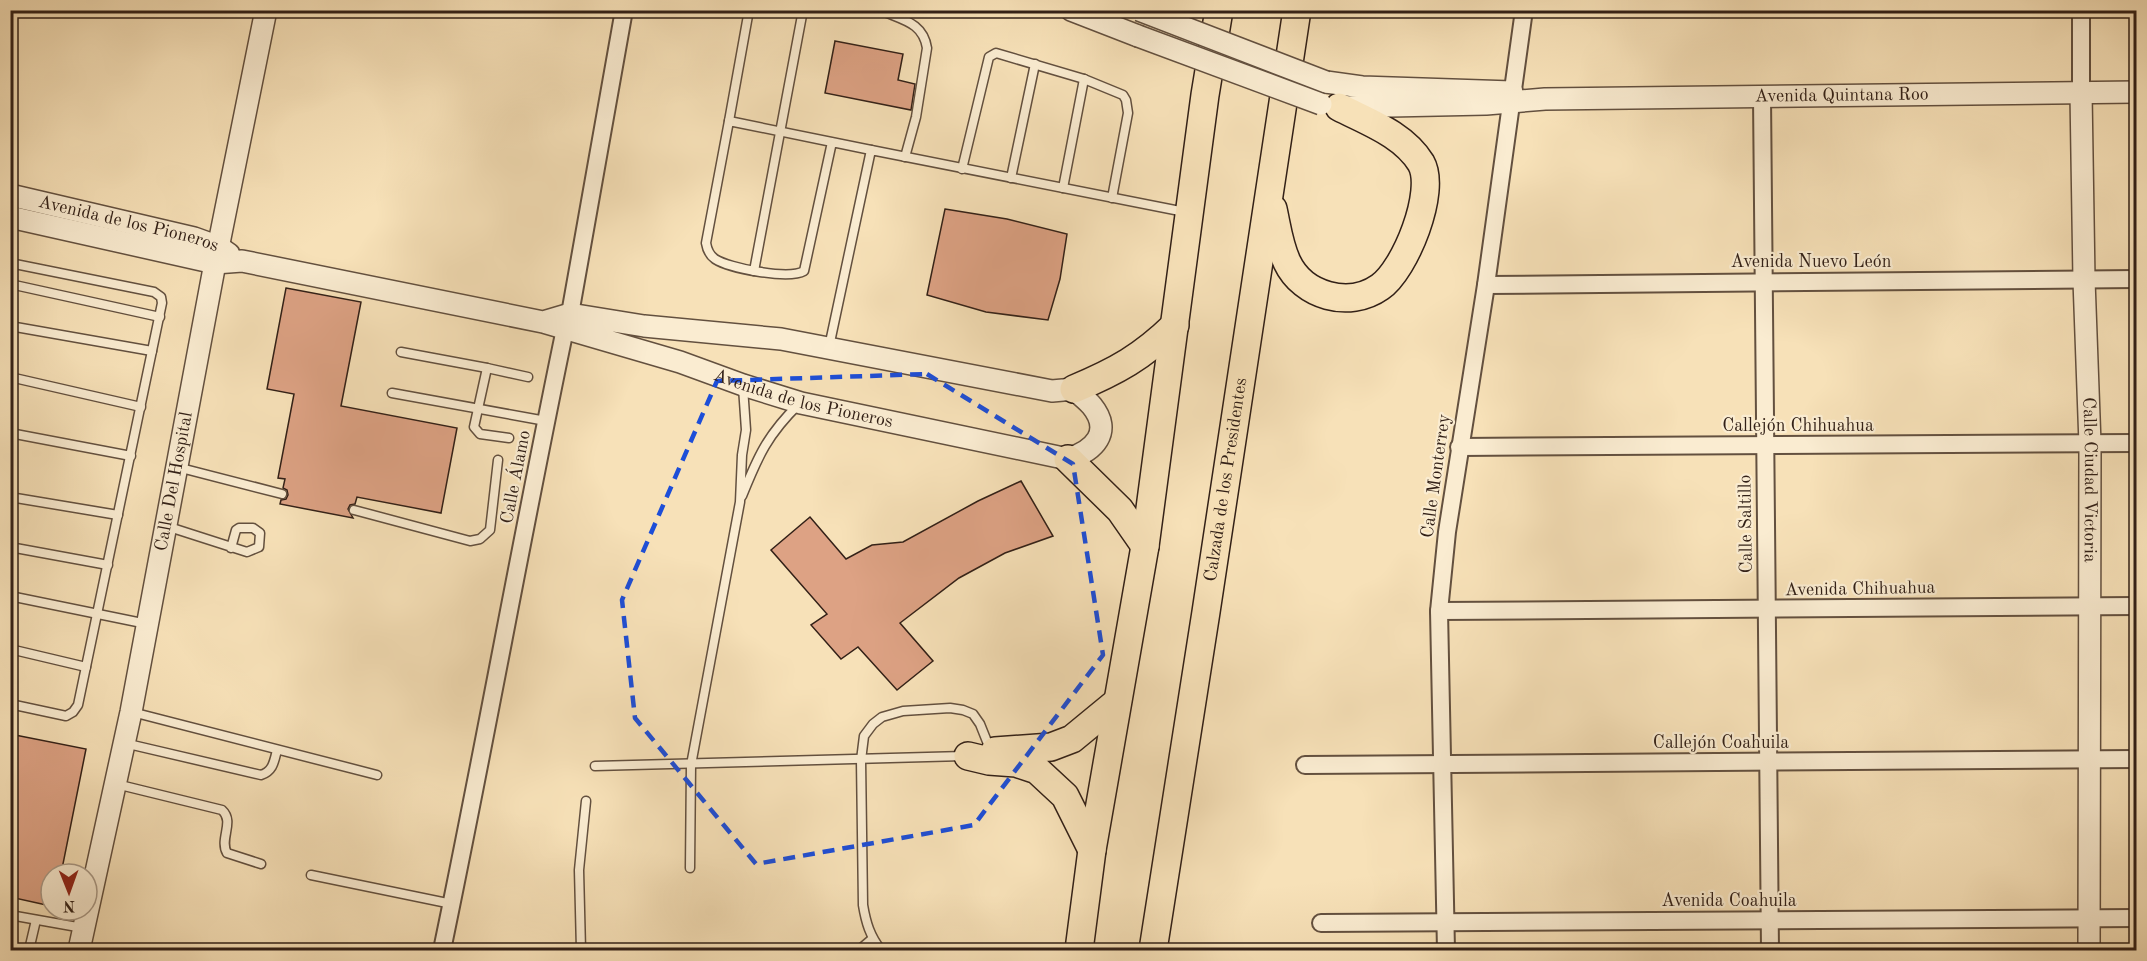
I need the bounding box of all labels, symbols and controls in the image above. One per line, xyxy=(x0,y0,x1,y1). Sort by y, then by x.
street label: Avenida Quintana Roo xyxy=(1755,85,1929,106)
street label: Avenida de los Pioneros xyxy=(37,193,221,255)
street label: Avenida Nuevo León xyxy=(1731,253,1892,271)
street label: Avenida de los Pioneros xyxy=(711,366,895,431)
street label: Calzada de los Presidentes xyxy=(1202,376,1250,583)
street label: Calle Ciudad Victoria xyxy=(2079,397,2099,563)
street label: Calle Del Hospital xyxy=(152,410,196,553)
street label: Calle Monterrey xyxy=(1418,412,1454,539)
street label: Callejón Chihuahua xyxy=(1722,417,1874,435)
street label: Calle Álamo xyxy=(494,428,534,525)
street label: Calle Saltillo xyxy=(1736,474,1756,574)
street label: Avenida Chihuahua xyxy=(1784,579,1936,599)
street label: Callejón Coahuila xyxy=(1653,734,1789,752)
north arrow xyxy=(39,862,99,922)
street label: Avenida Coahuila xyxy=(1661,892,1797,910)
text: N xyxy=(62,897,75,913)

